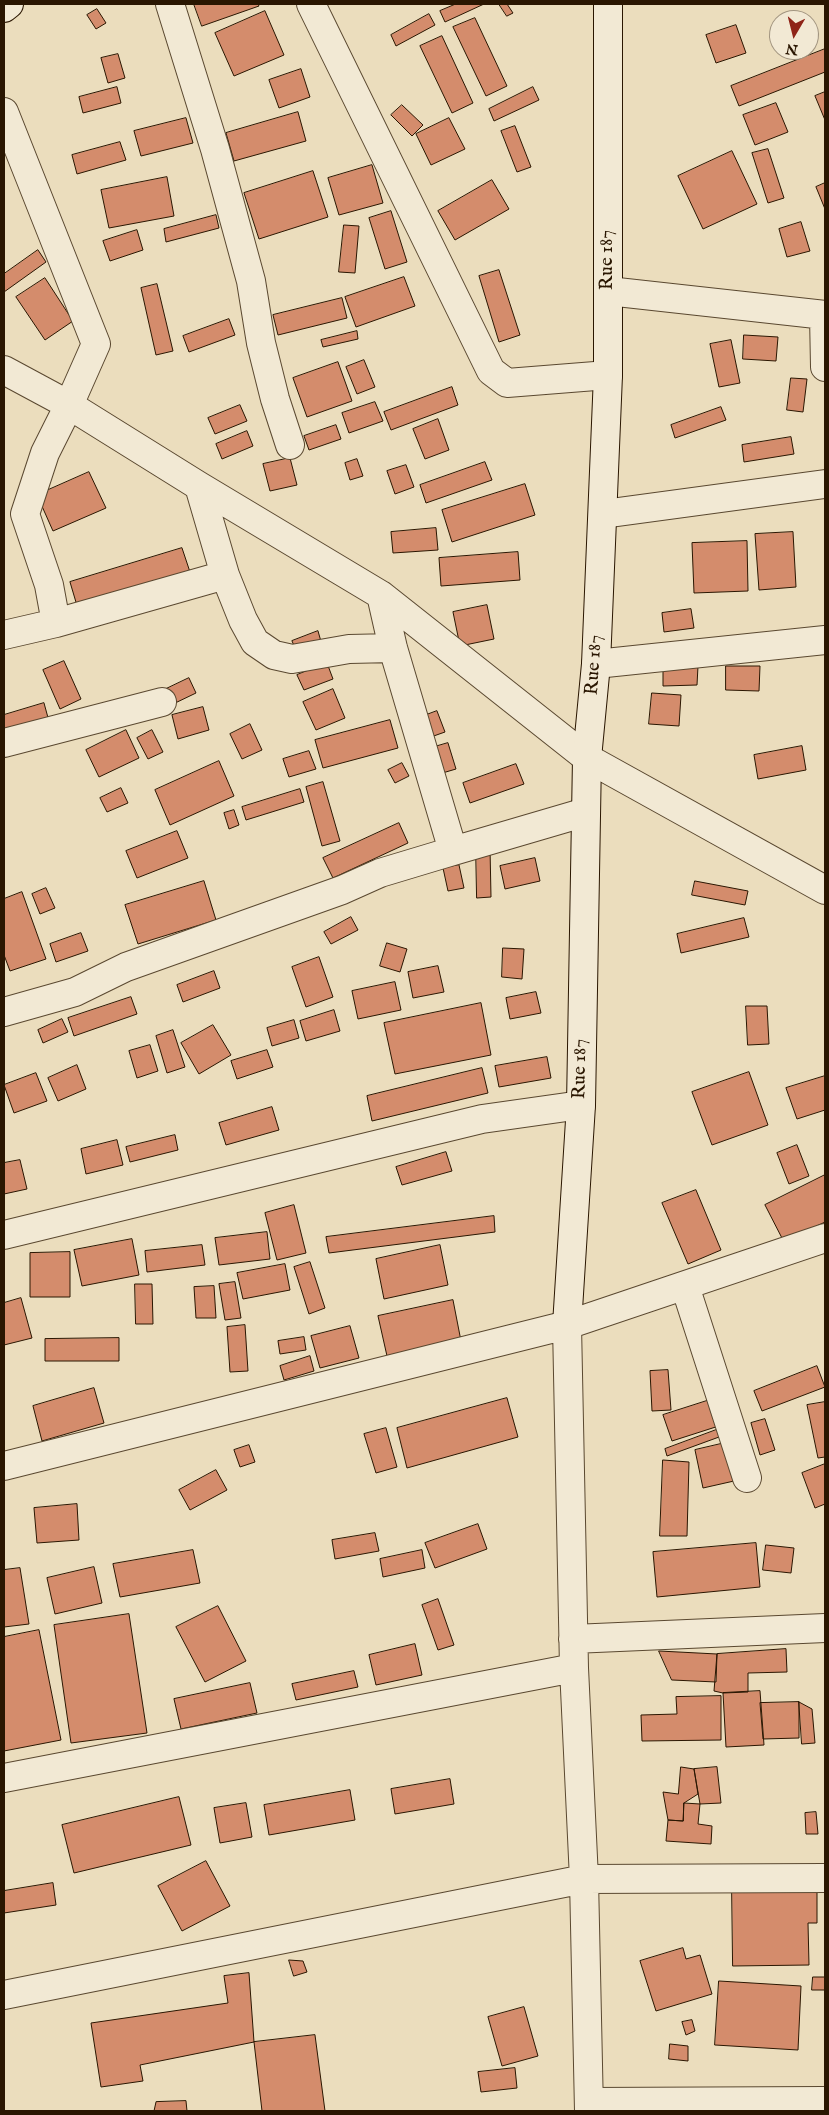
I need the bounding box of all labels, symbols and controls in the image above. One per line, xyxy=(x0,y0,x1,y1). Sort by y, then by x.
north arrow xyxy=(769,10,819,60)
text: N xyxy=(785,39,799,59)
street label: Rue 187 xyxy=(597,230,619,290)
street label: Rue 187 xyxy=(582,634,608,696)
street label: Rue 187 xyxy=(569,1039,593,1099)

